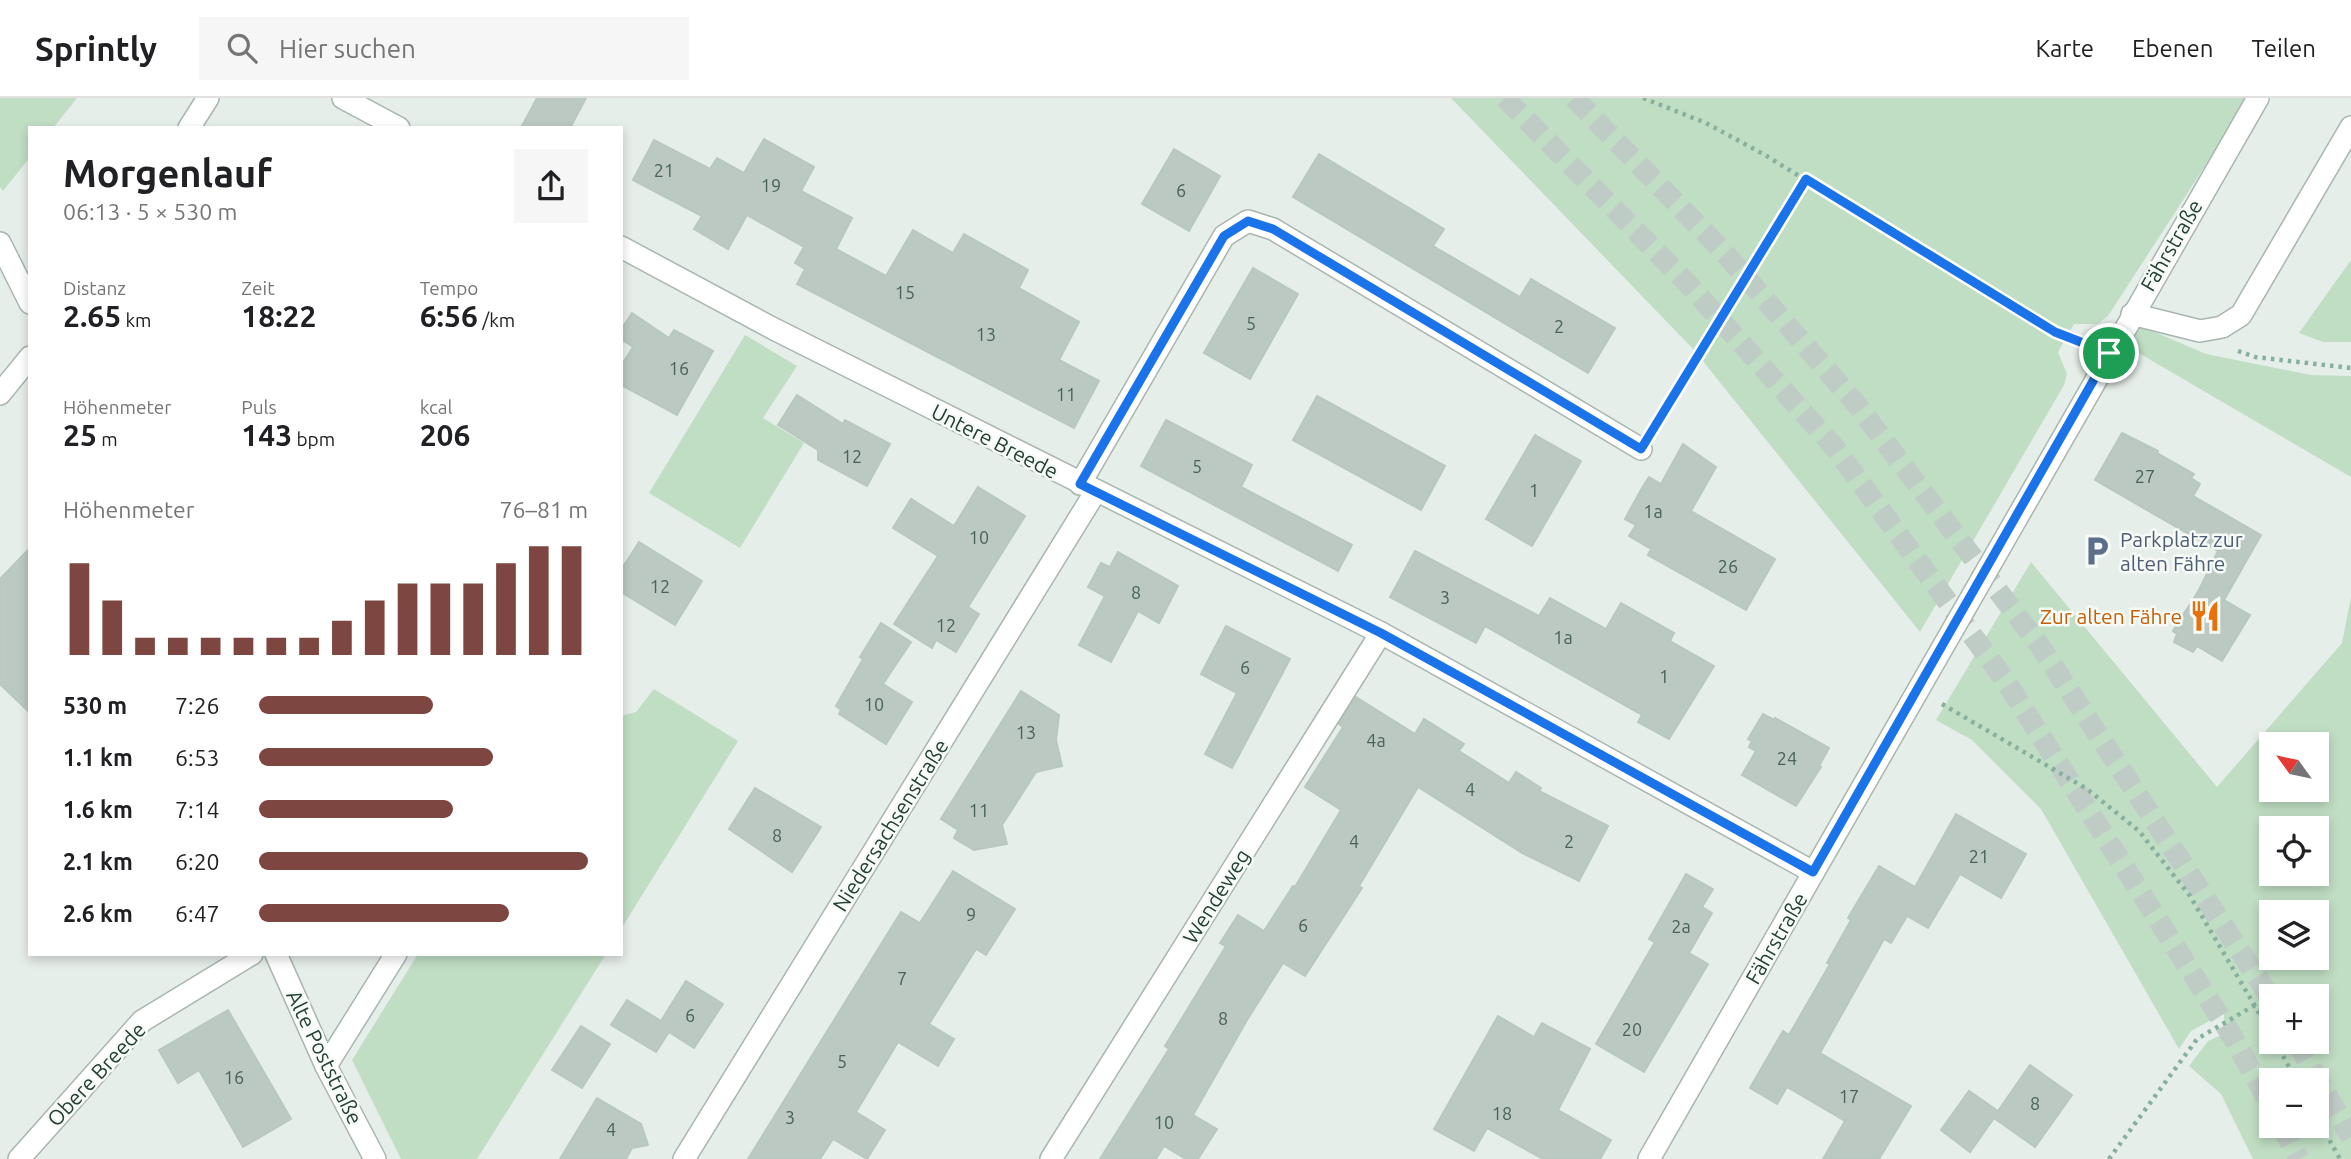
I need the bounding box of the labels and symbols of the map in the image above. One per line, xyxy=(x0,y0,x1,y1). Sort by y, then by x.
house number: 21 xyxy=(654,160,674,180)
house number: 19 xyxy=(761,175,781,195)
house number: 6 xyxy=(1176,180,1186,200)
street label: Fährstraße xyxy=(2135,195,2207,295)
house number: 15 xyxy=(895,282,915,302)
house number: 5 xyxy=(1246,313,1256,333)
house number: 2 xyxy=(1554,316,1564,336)
pin xyxy=(2079,323,2139,383)
house number: 13 xyxy=(976,324,996,344)
house number: 16 xyxy=(669,358,689,378)
house number: 11 xyxy=(1056,384,1076,404)
street label: Untere Breede xyxy=(928,399,1062,483)
house number: 12 xyxy=(842,446,862,466)
house number: 5 xyxy=(1192,456,1202,476)
house number: 27 xyxy=(2135,466,2155,486)
house number: 1 xyxy=(1529,480,1539,500)
house number: 1a xyxy=(1643,501,1663,521)
house number: 10 xyxy=(969,527,989,547)
place label: Parkplatz zur alten Fähre xyxy=(2120,527,2243,575)
parking icon: Parkplatz zur alten Fähre xyxy=(2080,534,2114,568)
house number: 26 xyxy=(1718,556,1738,576)
house number: 12 xyxy=(650,576,670,596)
house number: 8 xyxy=(1131,582,1141,602)
house number: 3 xyxy=(1440,587,1450,607)
restaurant icon: Zur alten Fähre xyxy=(2188,599,2222,633)
place label: Zur alten Fähre xyxy=(2040,604,2182,628)
house number: 12 xyxy=(936,615,956,635)
house number: 1a xyxy=(1553,627,1573,647)
house number: 6 xyxy=(1240,657,1250,677)
house number: 1 xyxy=(1659,666,1669,686)
house number: 10 xyxy=(864,694,884,714)
house number: 13 xyxy=(1016,722,1036,742)
house number: 4a xyxy=(1366,730,1386,750)
north arrow xyxy=(2259,732,2329,802)
street label: Niedersachsenstraße xyxy=(827,735,953,915)
house number: 24 xyxy=(1777,748,1797,768)
house number: 4 xyxy=(1465,779,1475,799)
house number: 11 xyxy=(969,800,989,820)
house number: 8 xyxy=(772,825,782,845)
house number: 4 xyxy=(1349,831,1359,851)
house number: 2 xyxy=(1564,831,1574,851)
street label: Wendeweg xyxy=(1178,844,1254,948)
house number: 21 xyxy=(1969,846,1989,866)
street label: Fährstraße xyxy=(1740,888,1812,988)
house number: 9 xyxy=(966,904,976,924)
house number: 6 xyxy=(1298,915,1308,935)
house number: 2a xyxy=(1671,916,1691,936)
house number: 7 xyxy=(897,968,907,988)
street label: Alte Poststraße xyxy=(282,986,368,1128)
house number: 6 xyxy=(685,1005,695,1025)
house number: 8 xyxy=(1218,1008,1228,1028)
street label: Obere Breede xyxy=(42,1017,150,1131)
house number: 20 xyxy=(1622,1019,1642,1039)
house number: 5 xyxy=(837,1051,847,1071)
house number: 16 xyxy=(224,1067,244,1087)
house number: 17 xyxy=(1839,1086,1859,1106)
house number: 8 xyxy=(2030,1093,2040,1113)
house number: 18 xyxy=(1492,1103,1512,1123)
house number: 3 xyxy=(785,1107,795,1127)
house number: 10 xyxy=(1154,1112,1174,1132)
house number: 4 xyxy=(606,1119,616,1139)

